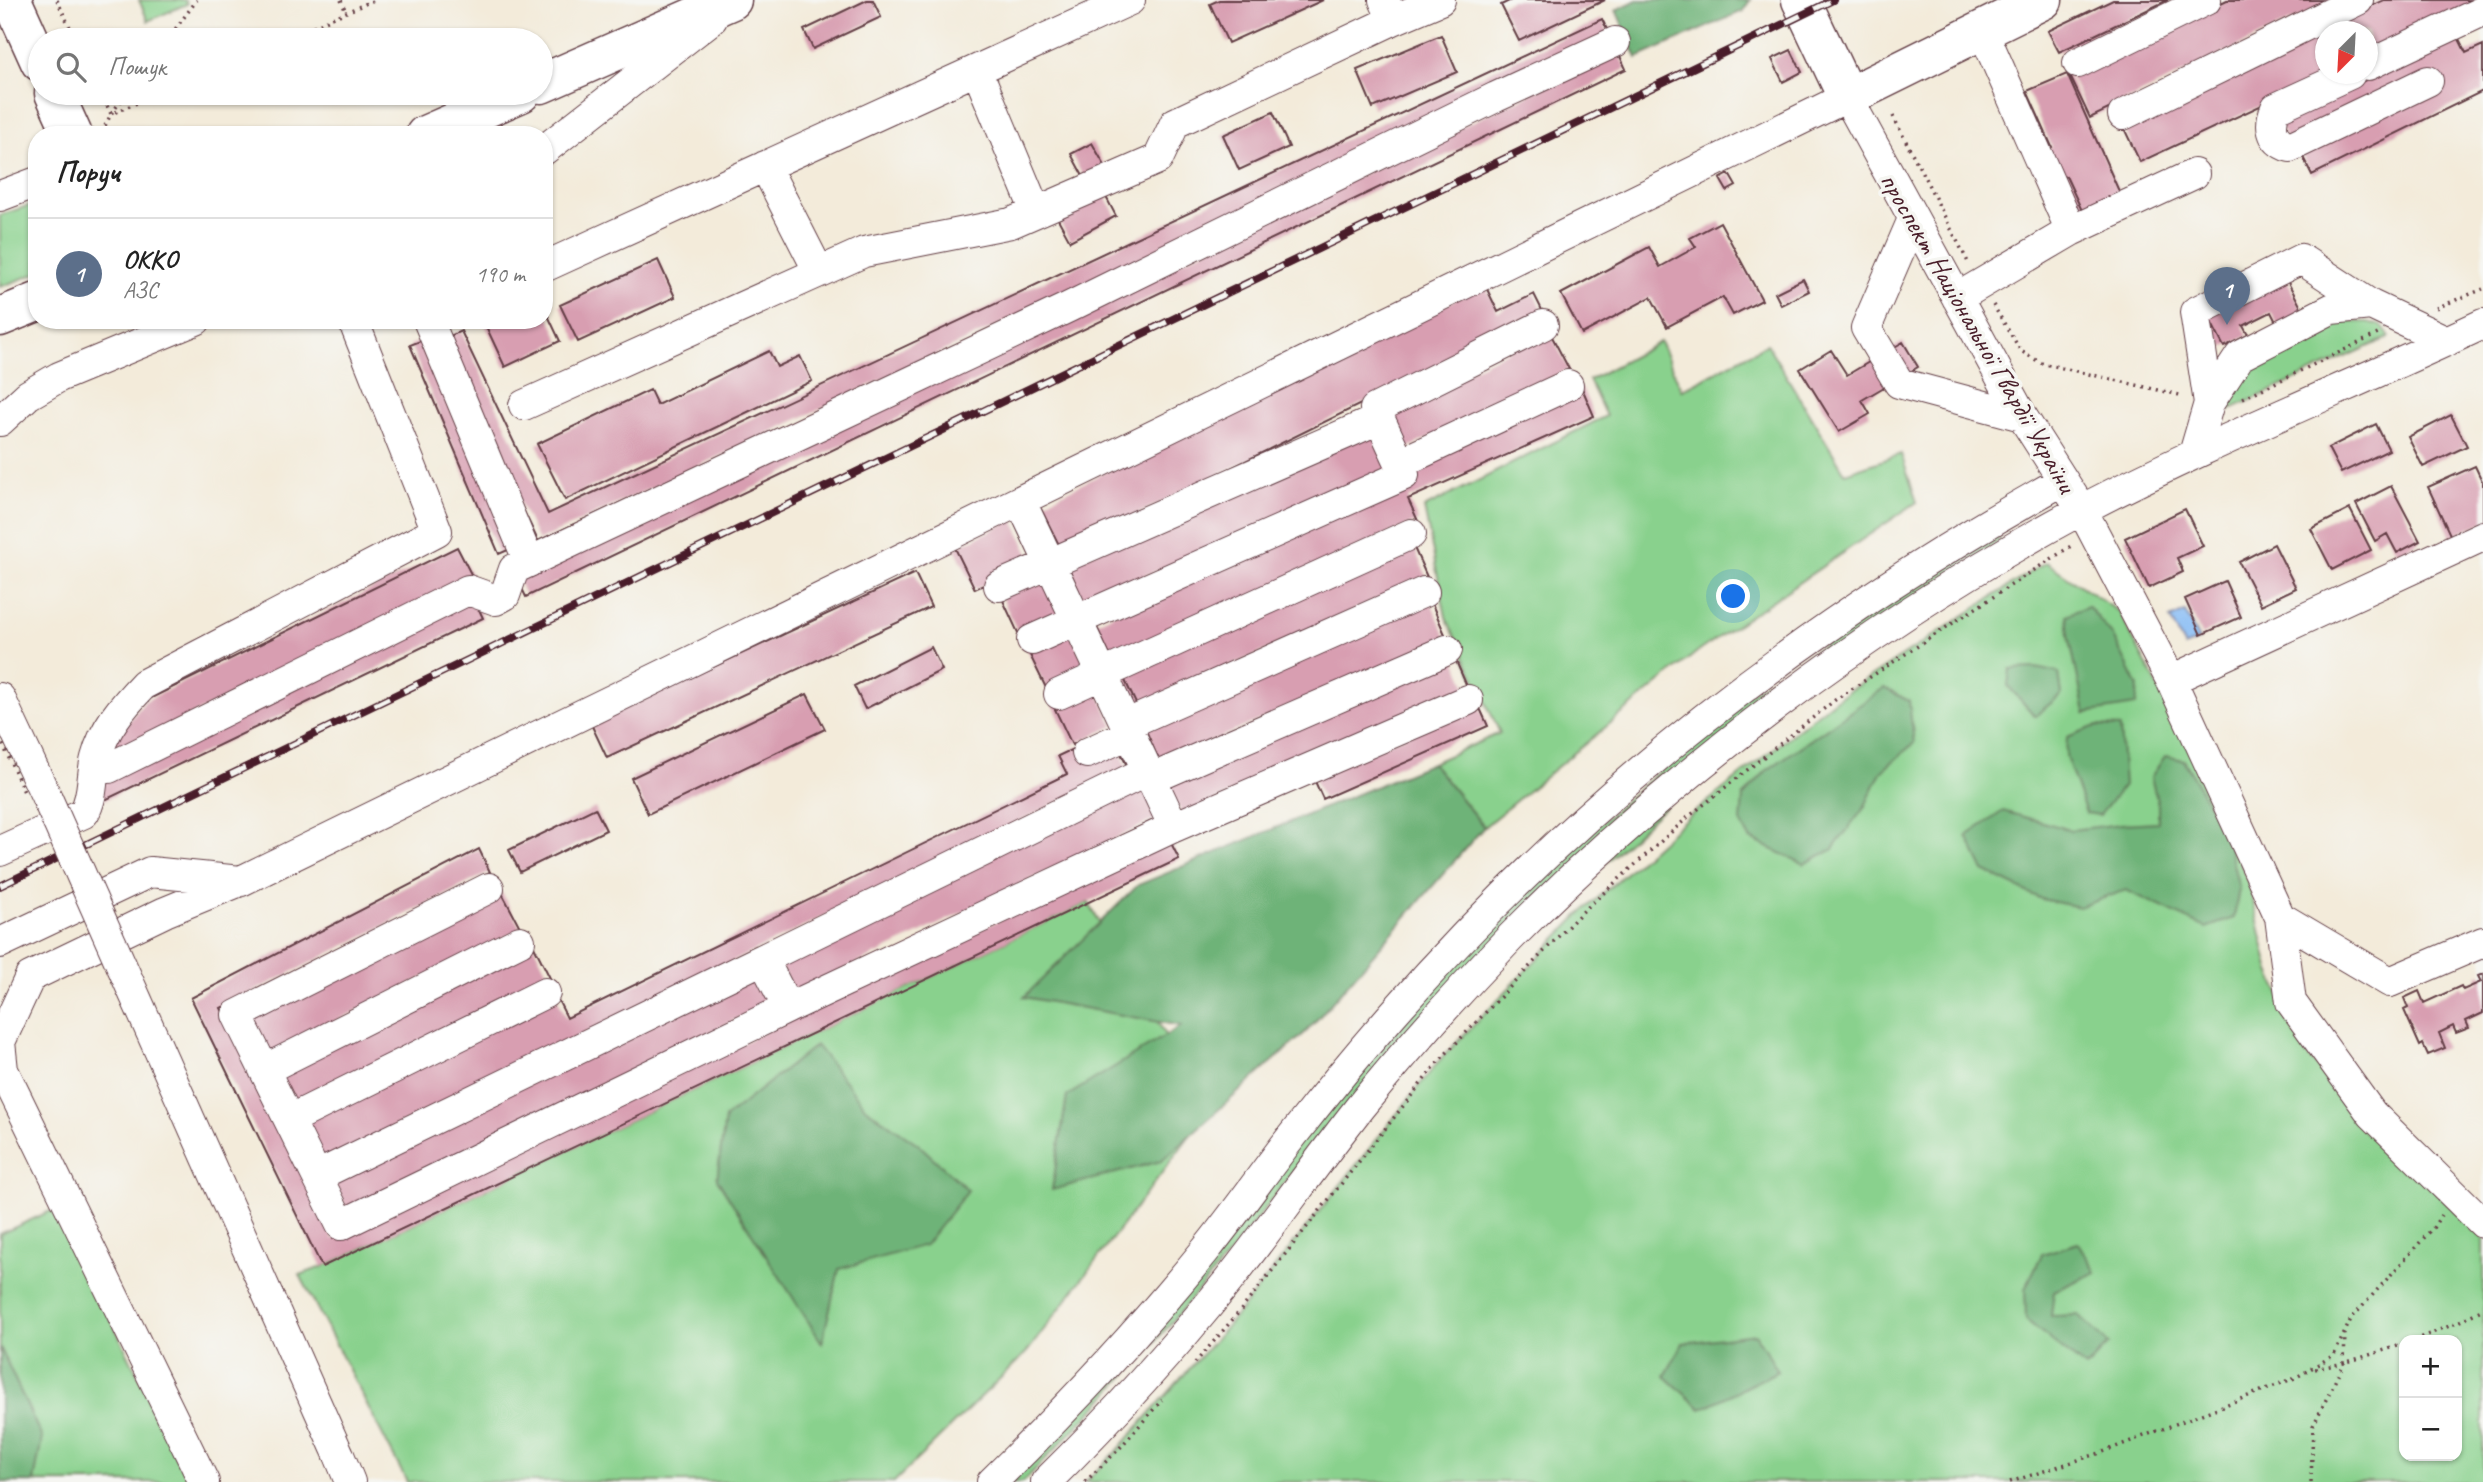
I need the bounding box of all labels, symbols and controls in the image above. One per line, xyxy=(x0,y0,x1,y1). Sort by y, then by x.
north arrow xyxy=(2315,21,2378,84)
search box xyxy=(28,28,553,105)
icon: search xyxy=(52,48,90,86)
text: Пошук xyxy=(108,50,166,83)
text: Поруч xyxy=(56,153,120,191)
street label: проспект Національної Гвардії України xyxy=(1872,166,2086,500)
text: ОККО xyxy=(123,243,178,276)
text: 1 xyxy=(74,260,84,289)
text: 190 m xyxy=(476,260,525,289)
pin: 1 xyxy=(2204,267,2250,325)
text: АЗС xyxy=(123,276,158,305)
your location xyxy=(1716,579,1750,613)
map controls xyxy=(2399,1335,2462,1461)
button: + xyxy=(2399,1335,2462,1398)
button: − xyxy=(2399,1398,2462,1461)

